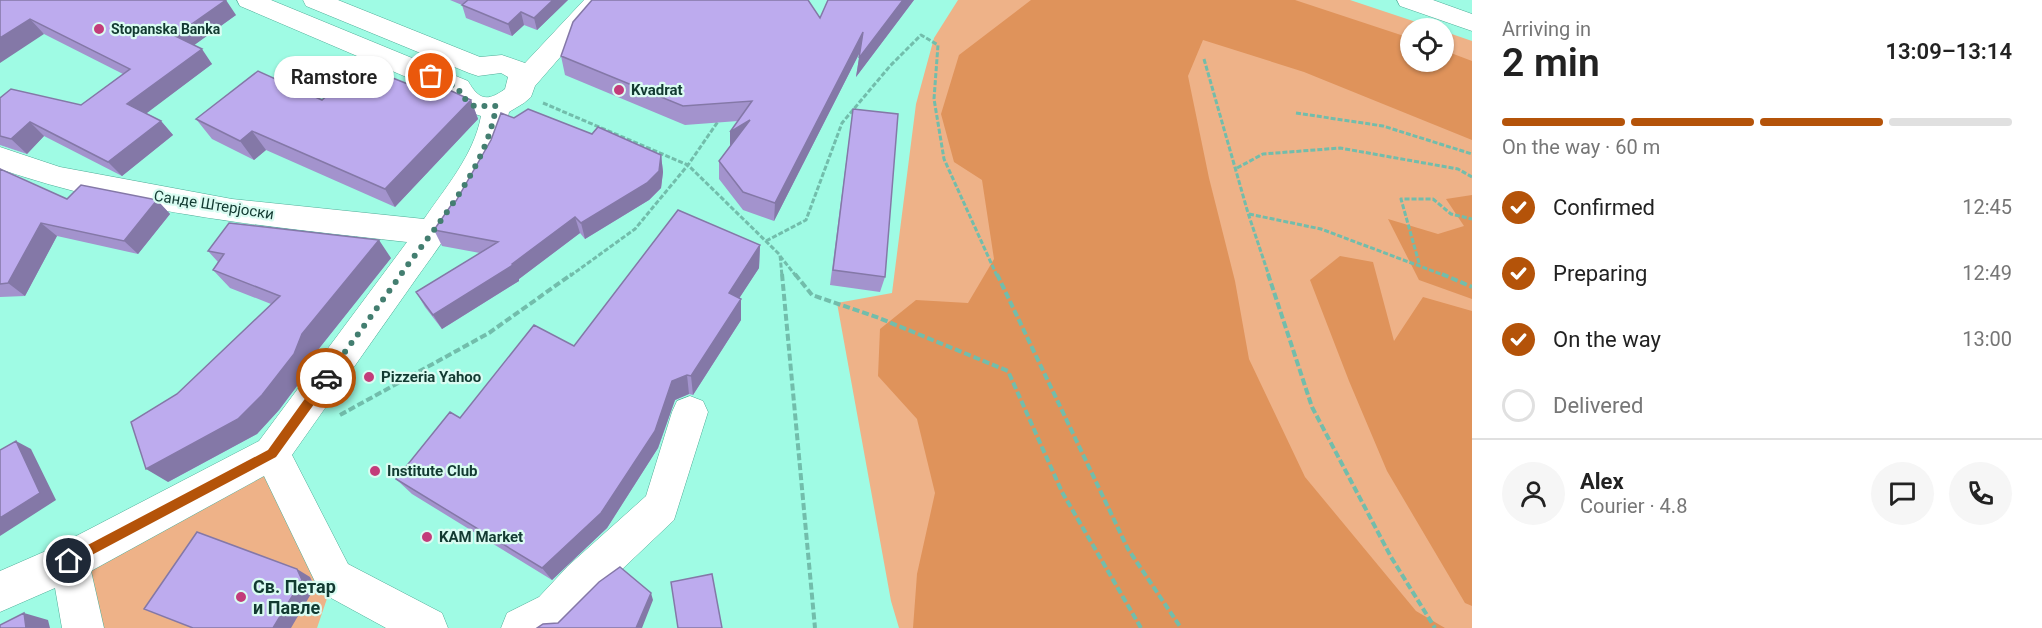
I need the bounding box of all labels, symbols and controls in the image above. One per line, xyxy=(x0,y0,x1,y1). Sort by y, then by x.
text: Arriving in xyxy=(1502,17,1591,41)
map controls xyxy=(1400,18,1454,72)
button: locate xyxy=(1400,18,1454,72)
place label: Stopanska Banka xyxy=(111,21,221,37)
marker: Stopanska Banka xyxy=(92,22,106,36)
text: 13:09–13:14 xyxy=(1885,39,2012,64)
text: 2 min xyxy=(1502,40,1600,86)
pin xyxy=(405,50,456,101)
callout: Ramstore xyxy=(275,55,395,97)
icon: bag xyxy=(414,59,447,92)
text: Ramstore xyxy=(291,65,377,89)
place label: Kvadrat xyxy=(631,81,683,99)
marker: Kvadrat xyxy=(612,83,626,97)
text: On the way · 60 m xyxy=(1502,135,1660,159)
street label: Санде Штерјоски xyxy=(153,187,275,223)
icon: check xyxy=(1502,191,1535,224)
text: Confirmed xyxy=(1553,195,1655,220)
text: 12:45 xyxy=(1962,195,2012,219)
icon: check xyxy=(1502,257,1535,290)
text: Preparing xyxy=(1553,261,1647,286)
text: 12:49 xyxy=(1962,261,2012,285)
icon: check xyxy=(1502,323,1535,356)
text: On the way xyxy=(1553,327,1661,352)
text: 13:00 xyxy=(1962,327,2012,351)
courier xyxy=(296,348,356,408)
icon: car xyxy=(310,362,343,395)
place label: Pizzeria Yahoo xyxy=(381,368,481,386)
marker: Pizzeria Yahoo xyxy=(362,370,376,384)
text: Delivered xyxy=(1553,393,1643,418)
place label: Institute Club xyxy=(387,462,478,480)
button: person xyxy=(1502,462,1565,525)
button: chat xyxy=(1871,462,1934,525)
button: phone xyxy=(1949,462,2012,525)
marker: Institute Club xyxy=(368,464,382,478)
text: Alex xyxy=(1580,469,1624,494)
text: Courier · 4.8 xyxy=(1580,494,1687,518)
place label: KAM Market xyxy=(439,528,523,546)
marker: KAM Market xyxy=(420,530,434,544)
pin xyxy=(43,535,94,586)
icon: home xyxy=(52,544,85,577)
place label: Св. Петар и Павле xyxy=(253,576,336,618)
marker: Св. Петар и Павле xyxy=(234,590,248,604)

